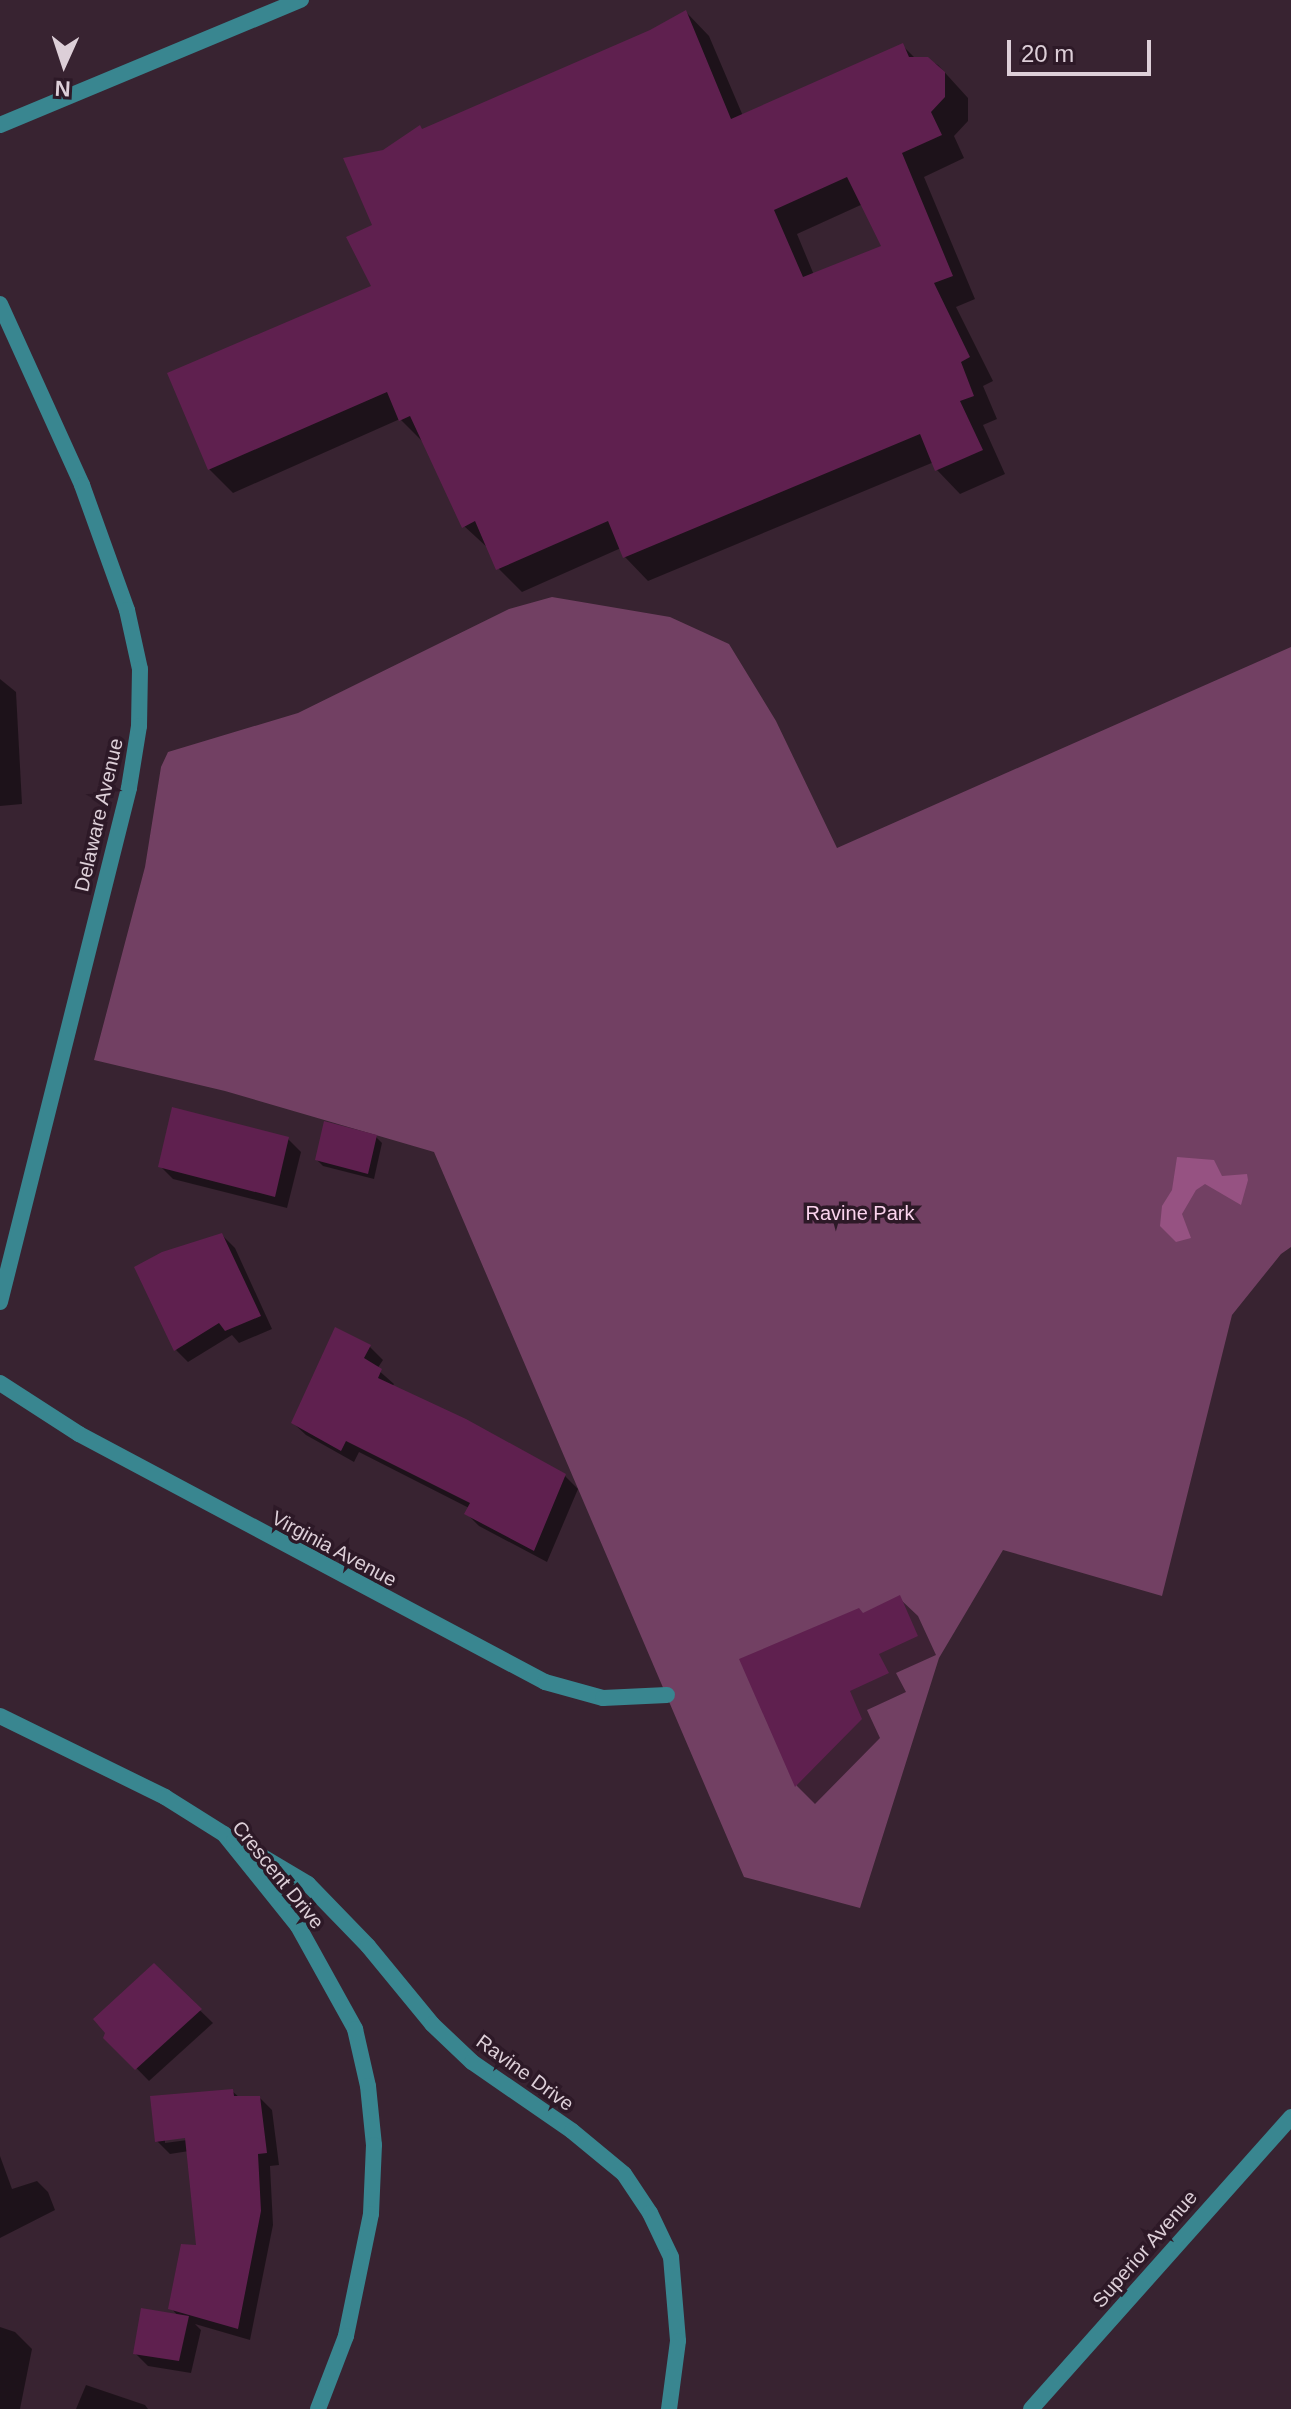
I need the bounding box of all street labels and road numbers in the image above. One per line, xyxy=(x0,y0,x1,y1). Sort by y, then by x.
street label: Delaware Avenue xyxy=(70,736,128,894)
street label: Virginia Avenue xyxy=(267,1506,401,1592)
street label: Crescent Drive xyxy=(227,1816,329,1934)
street label: Ravine Drive xyxy=(472,2030,578,2116)
street label: Superior Avenue xyxy=(1087,2185,1203,2313)

